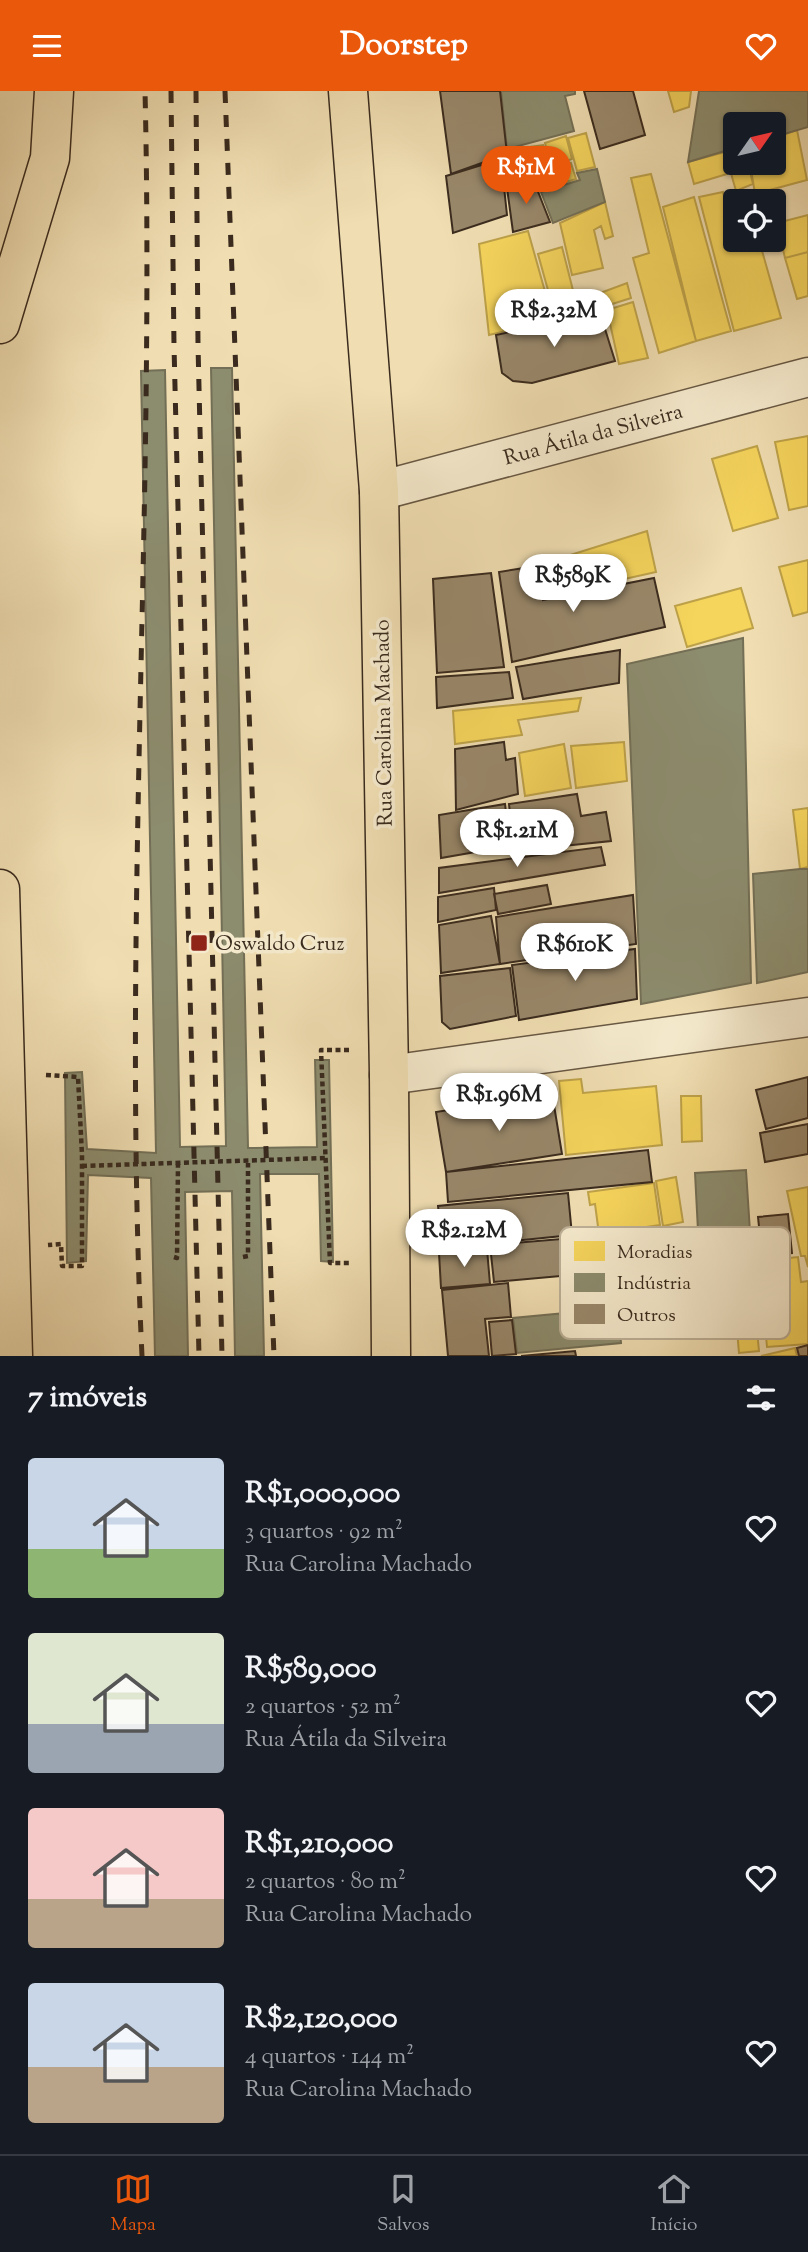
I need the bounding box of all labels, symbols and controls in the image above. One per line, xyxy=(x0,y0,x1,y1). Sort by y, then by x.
text: Doorstep xyxy=(340,23,468,69)
icon: menu xyxy=(28,27,66,65)
icon: heart xyxy=(742,27,780,65)
north arrow xyxy=(723,112,786,175)
map controls xyxy=(723,112,786,252)
pin: R$1M xyxy=(485,146,567,206)
text: R$1M xyxy=(497,152,555,185)
button: locate xyxy=(723,189,786,252)
pin: R$2.32M xyxy=(489,289,619,349)
text: R$2.32M xyxy=(511,295,597,328)
street label: Rua Átila da Silveira xyxy=(501,397,687,474)
pin: R$589K xyxy=(516,554,630,614)
text: R$589K xyxy=(535,560,611,593)
street label: Rua Carolina Machado xyxy=(368,619,402,827)
pin: R$1.21M xyxy=(452,809,582,869)
text: R$1.21M xyxy=(476,815,558,848)
pin: R$610K xyxy=(518,923,632,983)
text: R$610K xyxy=(537,929,613,962)
place label: Oswaldo Cruz xyxy=(215,930,344,960)
marker: Oswaldo Cruz xyxy=(189,933,209,953)
pin: R$1.96M xyxy=(434,1073,564,1133)
text: R$1.96M xyxy=(456,1079,542,1112)
pin: R$2.12M xyxy=(399,1209,529,1269)
text: R$2.12M xyxy=(421,1215,507,1248)
legend xyxy=(560,1227,790,1339)
text: Moradias xyxy=(617,1240,693,1267)
text: Indústria xyxy=(617,1271,691,1298)
text: Outros xyxy=(617,1303,676,1330)
text: 7 imóveis xyxy=(28,1377,147,1420)
icon: filters xyxy=(742,1379,780,1417)
text: R$1,000,000 xyxy=(245,1473,400,1516)
icon: home xyxy=(84,1486,168,1570)
icon: heart xyxy=(742,1509,780,1547)
text: 3 quartos · 92 m² xyxy=(245,1516,403,1549)
text: Rua Carolina Machado xyxy=(245,1549,472,1582)
text: R$589,000 xyxy=(245,1648,377,1691)
icon: home xyxy=(84,1661,168,1745)
icon: heart xyxy=(742,1684,780,1722)
text: 2 quartos · 52 m² xyxy=(245,1691,401,1724)
text: Rua Átila da Silveira xyxy=(245,1724,447,1757)
text: R$1,210,000 xyxy=(245,1823,393,1866)
icon: home xyxy=(84,1836,168,1920)
icon: heart xyxy=(742,1859,780,1897)
text: 2 quartos · 80 m² xyxy=(245,1866,406,1899)
text: Rua Carolina Machado xyxy=(245,1899,472,1932)
text: R$2,120,000 xyxy=(245,1998,398,2041)
icon: home xyxy=(84,2011,168,2095)
icon: heart xyxy=(742,2034,780,2072)
text: 4 quartos · 144 m² xyxy=(245,2041,414,2074)
text: Rua Carolina Machado xyxy=(245,2074,472,2107)
tab: Mapa xyxy=(111,2170,156,2239)
tab: Salvos xyxy=(377,2170,429,2239)
tab: Início xyxy=(650,2170,697,2239)

